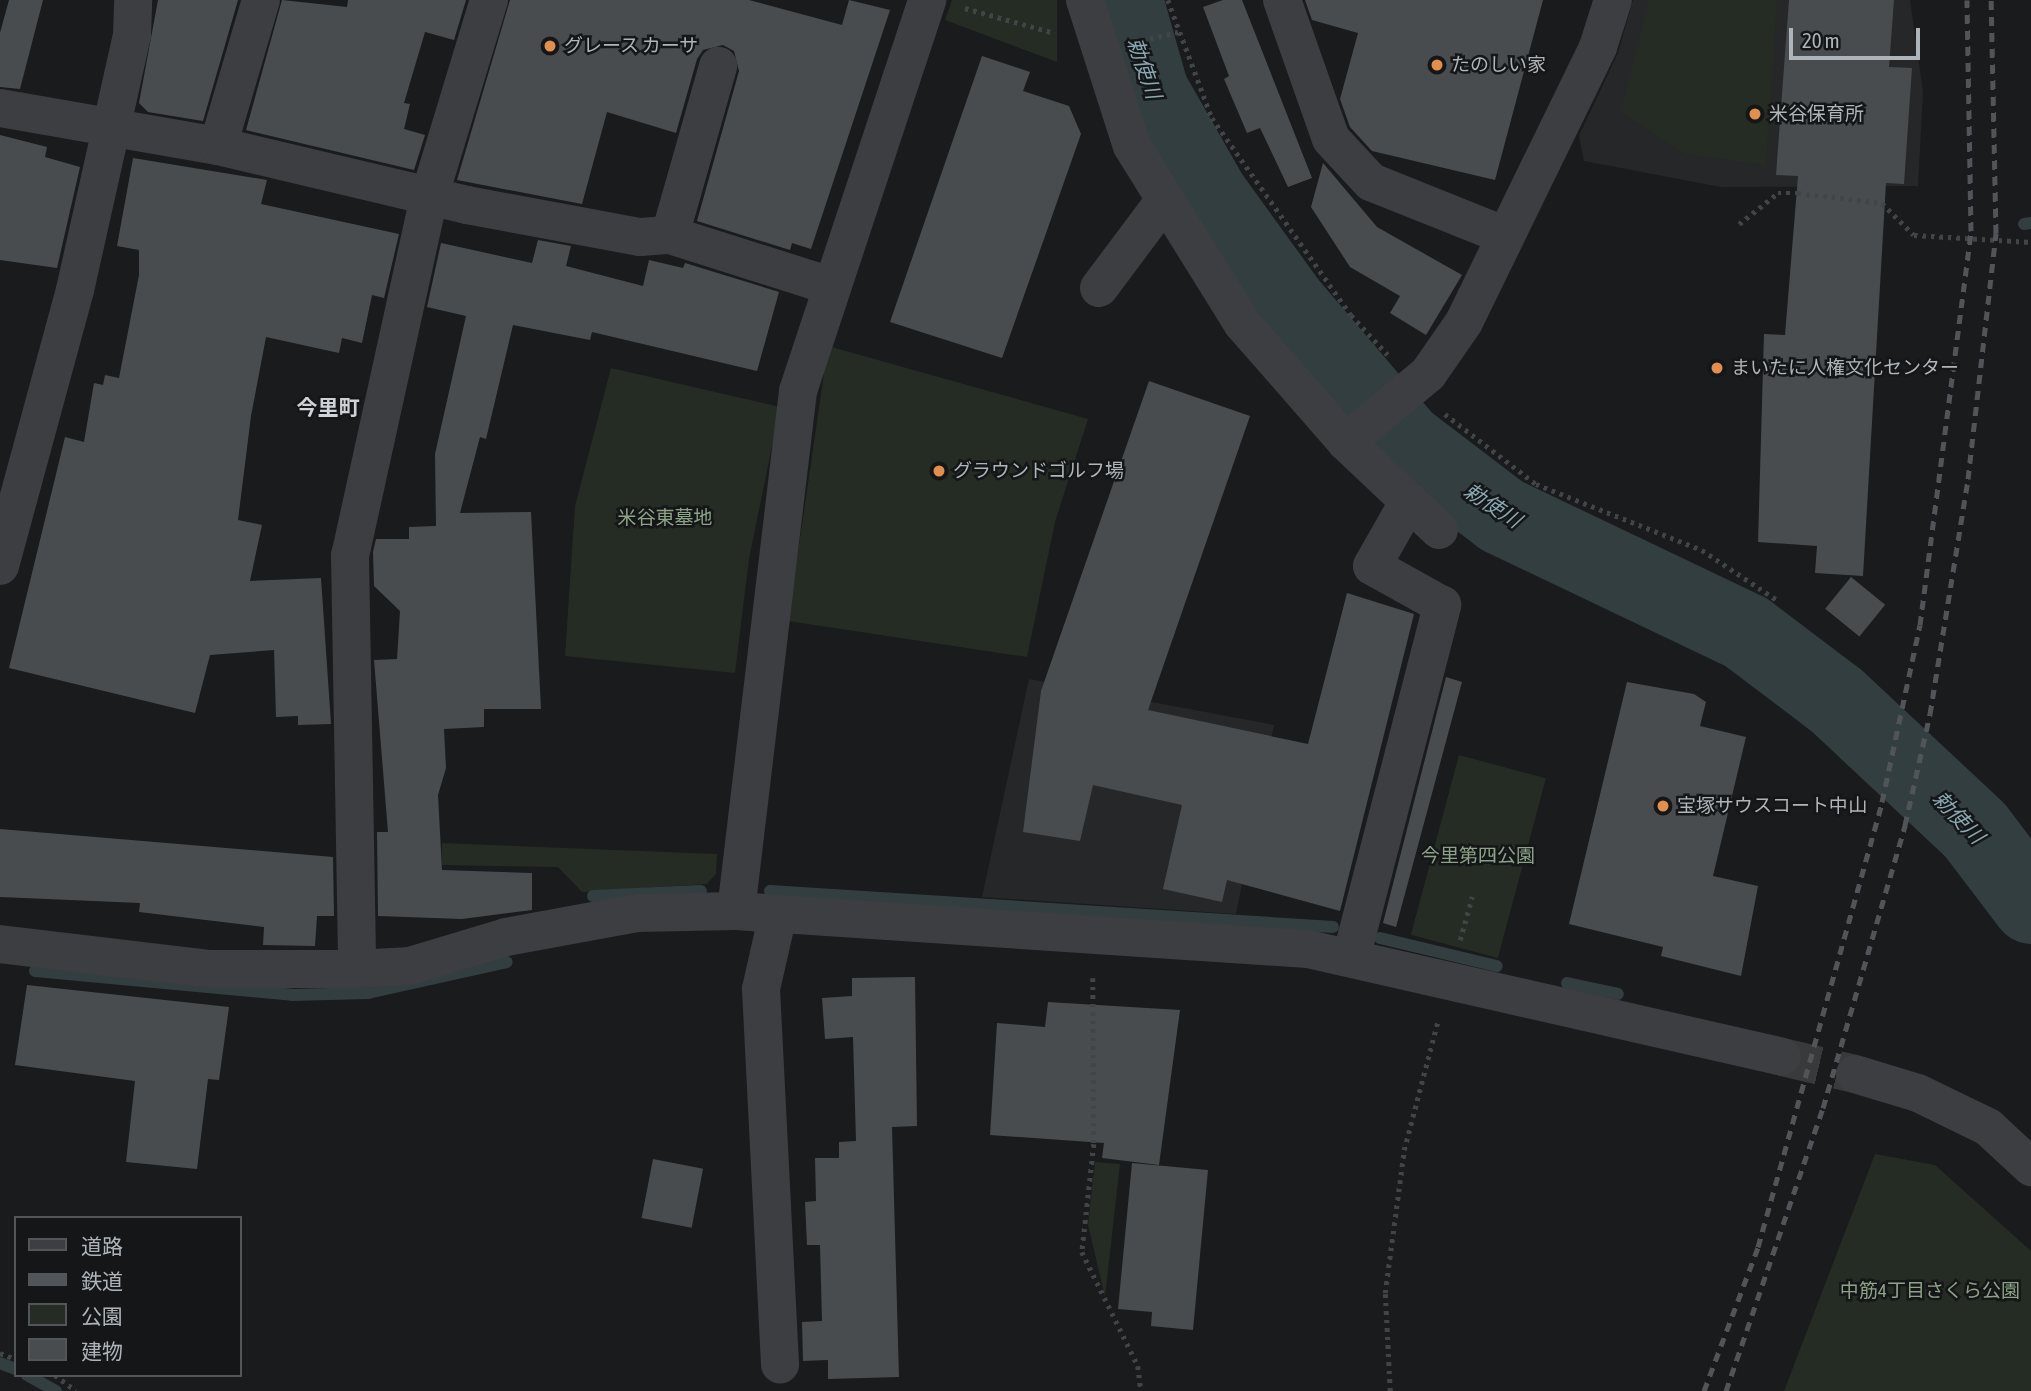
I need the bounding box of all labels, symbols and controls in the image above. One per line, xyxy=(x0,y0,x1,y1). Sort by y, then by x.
scale bar xyxy=(1793,14,1924,58)
text: 20 m xyxy=(1802,28,1840,52)
water label: 勅使川 xyxy=(1123,34,1167,102)
place label: グレース カーサ xyxy=(564,35,700,57)
marker: グレース カーサ xyxy=(542,38,558,54)
place label: たのしい家 xyxy=(1451,54,1546,76)
marker: たのしい家 xyxy=(1429,57,1445,73)
place label: 米谷保育所 xyxy=(1769,103,1864,125)
marker: 米谷保育所 xyxy=(1747,106,1763,122)
place label: まいたに人権文化センター xyxy=(1731,357,1959,379)
marker: まいたに人権文化センター xyxy=(1709,360,1725,376)
district label: 今里町 xyxy=(297,394,359,420)
place label: グラウンドゴルフ場 xyxy=(953,460,1124,482)
marker: グラウンドゴルフ場 xyxy=(931,463,947,479)
water label: 勅使川 xyxy=(1460,477,1526,533)
park label: 米谷東墓地 xyxy=(618,507,712,529)
water label: 勅使川 xyxy=(1928,786,1990,848)
place label: 宝塚サウスコート中山 xyxy=(1677,795,1867,817)
marker: 宝塚サウスコート中山 xyxy=(1655,798,1671,814)
park label: 今里第四公園 xyxy=(1421,845,1535,867)
legend xyxy=(14,1216,242,1377)
text: 道路 xyxy=(81,1234,123,1258)
text: 鉄道 xyxy=(81,1269,123,1293)
park label: 中筋4丁目さくら公園 xyxy=(1840,1280,2020,1302)
text: 公園 xyxy=(81,1304,123,1328)
text: 建物 xyxy=(81,1339,123,1363)

